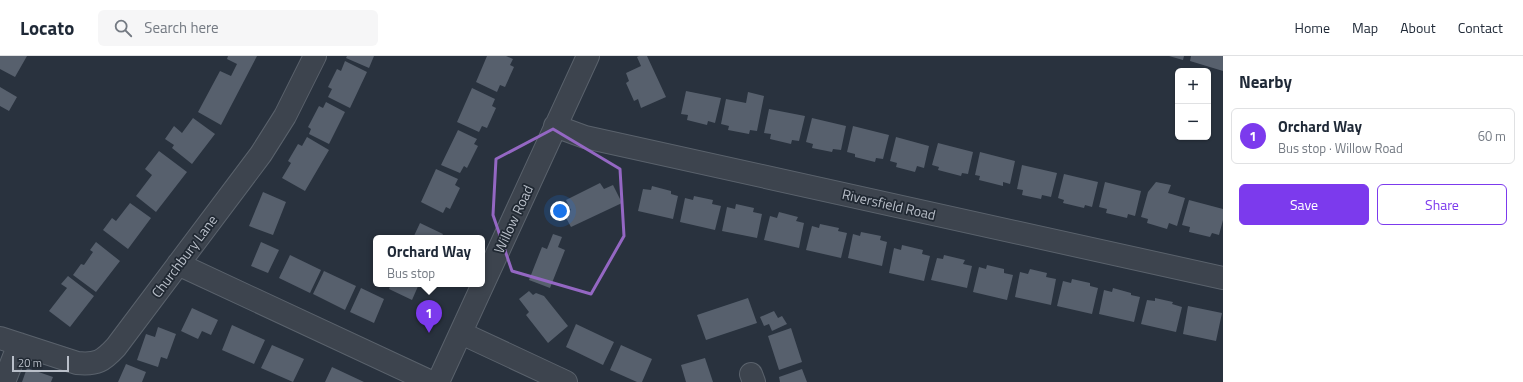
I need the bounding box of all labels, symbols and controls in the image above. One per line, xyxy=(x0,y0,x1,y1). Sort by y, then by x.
search box xyxy=(98,10,378,46)
text: Locato xyxy=(20,13,74,42)
text: Search here xyxy=(144,16,219,39)
icon: search xyxy=(112,17,134,39)
text: Home xyxy=(1295,17,1330,38)
text: Map xyxy=(1352,17,1378,38)
text: About xyxy=(1400,17,1436,38)
text: Contact xyxy=(1458,17,1503,38)
map controls xyxy=(1175,68,1211,140)
button: + xyxy=(1175,68,1211,104)
text: Nearby xyxy=(1239,69,1292,95)
button: − xyxy=(1175,104,1211,140)
text: Orchard Way xyxy=(1278,115,1362,138)
text: 1 xyxy=(1249,126,1257,146)
text: 60 m xyxy=(1478,126,1506,146)
text: Bus stop · Willow Road xyxy=(1278,138,1403,158)
street label: Willow Road xyxy=(488,181,538,257)
street label: Riversfield Road xyxy=(840,183,938,225)
button: Save xyxy=(1239,184,1369,225)
button: Share xyxy=(1377,184,1507,225)
your location xyxy=(550,201,570,221)
street label: Churchbury Lane xyxy=(146,210,222,302)
popup xyxy=(373,235,485,287)
text: Orchard Way xyxy=(387,240,471,263)
text: Bus stop xyxy=(387,263,435,283)
pin: 1 xyxy=(416,300,442,333)
scale bar xyxy=(12,354,69,373)
text: 20 m xyxy=(18,355,42,371)

